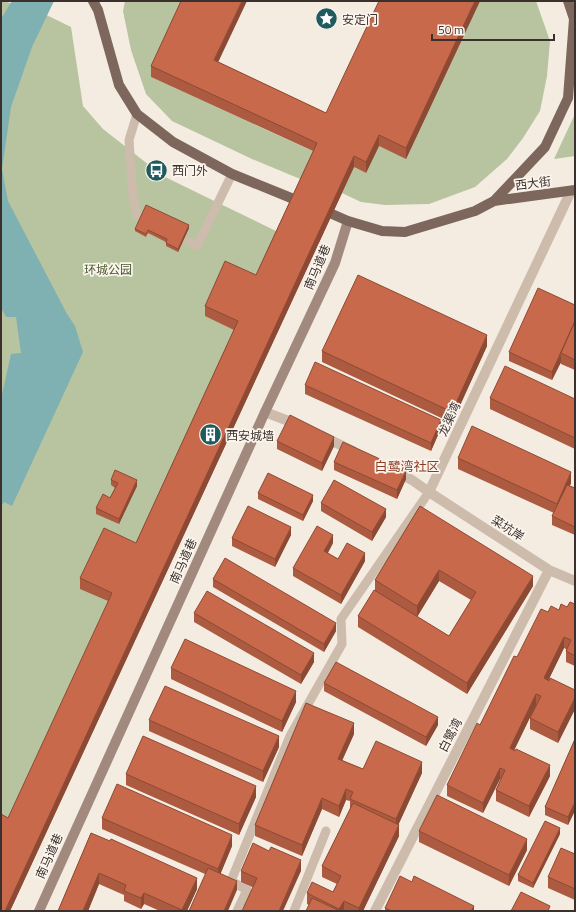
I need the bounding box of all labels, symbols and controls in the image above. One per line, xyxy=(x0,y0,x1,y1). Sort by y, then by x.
place icon: 安定门 xyxy=(313,6,339,32)
place label: 安定门 xyxy=(342,10,378,29)
scale bar xyxy=(432,16,554,42)
text: 50 m xyxy=(438,20,464,39)
bus stop icon: 西门外 xyxy=(143,157,169,183)
place label: 西门外 xyxy=(172,161,208,180)
street label: 西大街 xyxy=(514,171,552,195)
street label: 南马道巷 xyxy=(299,241,335,293)
park label: 环城公园 xyxy=(84,260,132,279)
street label: 龙渠湾 xyxy=(433,399,465,439)
building icon: 西安城墙 xyxy=(197,422,223,448)
place label: 西安城墙 xyxy=(226,426,274,445)
district label: 白鹭湾社区 xyxy=(374,456,440,476)
street label: 菜坑岸 xyxy=(488,510,528,546)
street label: 南马道巷 xyxy=(165,535,201,587)
street label: 白鹭湾 xyxy=(433,715,467,755)
street label: 南马道巷 xyxy=(31,830,67,882)

